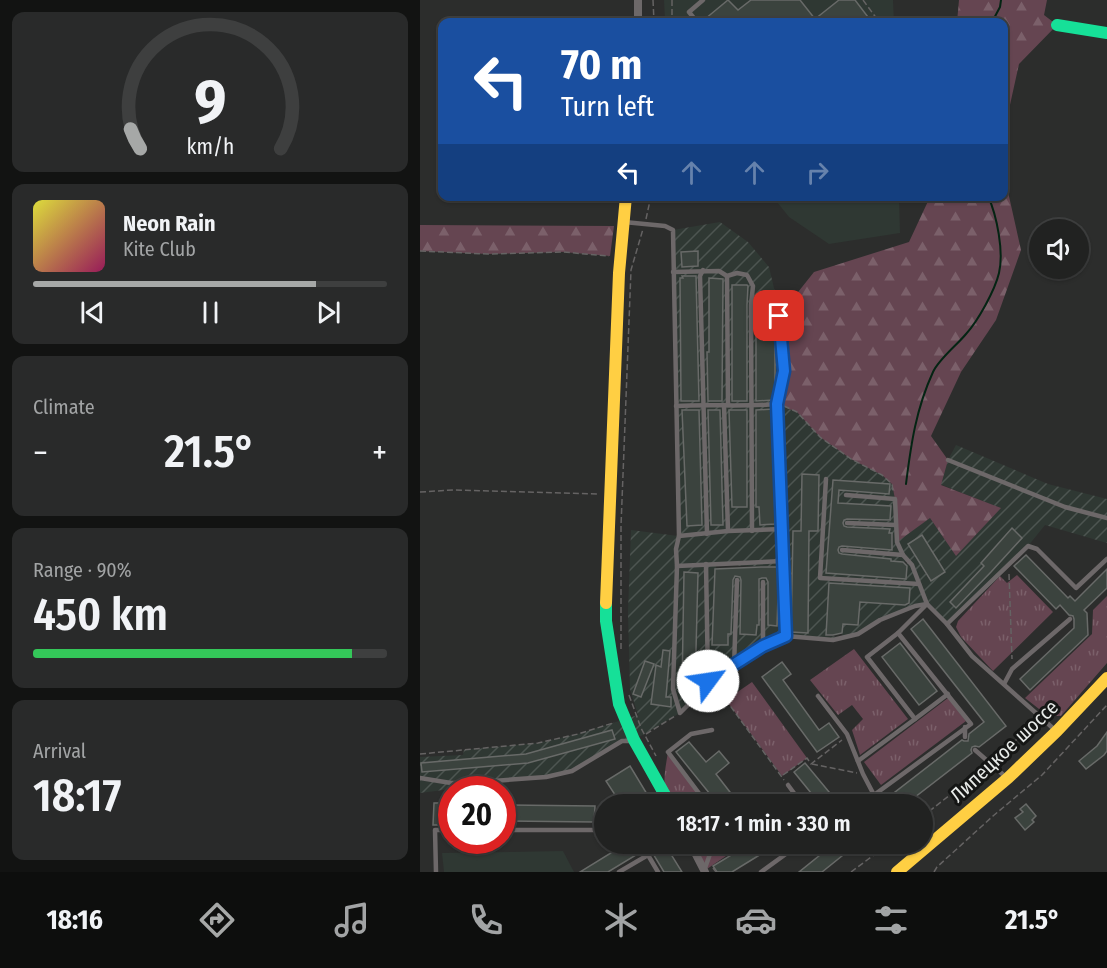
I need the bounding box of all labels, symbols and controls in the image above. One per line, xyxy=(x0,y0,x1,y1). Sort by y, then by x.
text: 70 m xyxy=(561,40,642,90)
icon: left xyxy=(462,42,540,120)
text: 9 xyxy=(194,65,226,140)
text: Turn left xyxy=(561,91,654,123)
text: km/h xyxy=(186,134,234,160)
icon: left xyxy=(612,156,645,189)
icon: ahead xyxy=(675,156,708,189)
icon: ahead xyxy=(738,156,771,189)
icon: right xyxy=(801,156,834,189)
text: Neon Rain xyxy=(123,210,216,237)
map controls xyxy=(1029,219,1089,279)
button: sound xyxy=(1029,219,1089,279)
text: Kite Club xyxy=(123,237,196,261)
pin xyxy=(753,290,804,341)
icon: previous xyxy=(76,296,109,329)
icon: pause xyxy=(194,296,227,329)
icon: next xyxy=(312,296,345,329)
icon: arrive xyxy=(762,299,795,332)
text: Climate xyxy=(33,395,95,419)
text: 21.5° xyxy=(164,425,256,479)
text: − xyxy=(33,433,48,473)
text: + xyxy=(372,433,387,473)
text: Range · 90% xyxy=(33,558,132,582)
text: 450 km xyxy=(33,588,168,642)
position arrow xyxy=(676,649,740,713)
street label: Липецкое шоссе xyxy=(945,695,1063,807)
text: Arrival xyxy=(33,739,86,763)
text: 18:17 xyxy=(33,769,121,823)
speed limit sign: 20 xyxy=(438,776,516,854)
text: 18:17 · 1 min · 330 m xyxy=(676,810,851,837)
icon: directions xyxy=(196,899,238,941)
icon: music xyxy=(331,899,373,941)
icon: phone xyxy=(465,899,507,941)
icon: climate xyxy=(600,899,642,941)
icon: car xyxy=(735,899,777,941)
icon: filters xyxy=(870,899,912,941)
text: 18:16 xyxy=(46,904,103,936)
text: 21.5° xyxy=(1005,904,1060,936)

